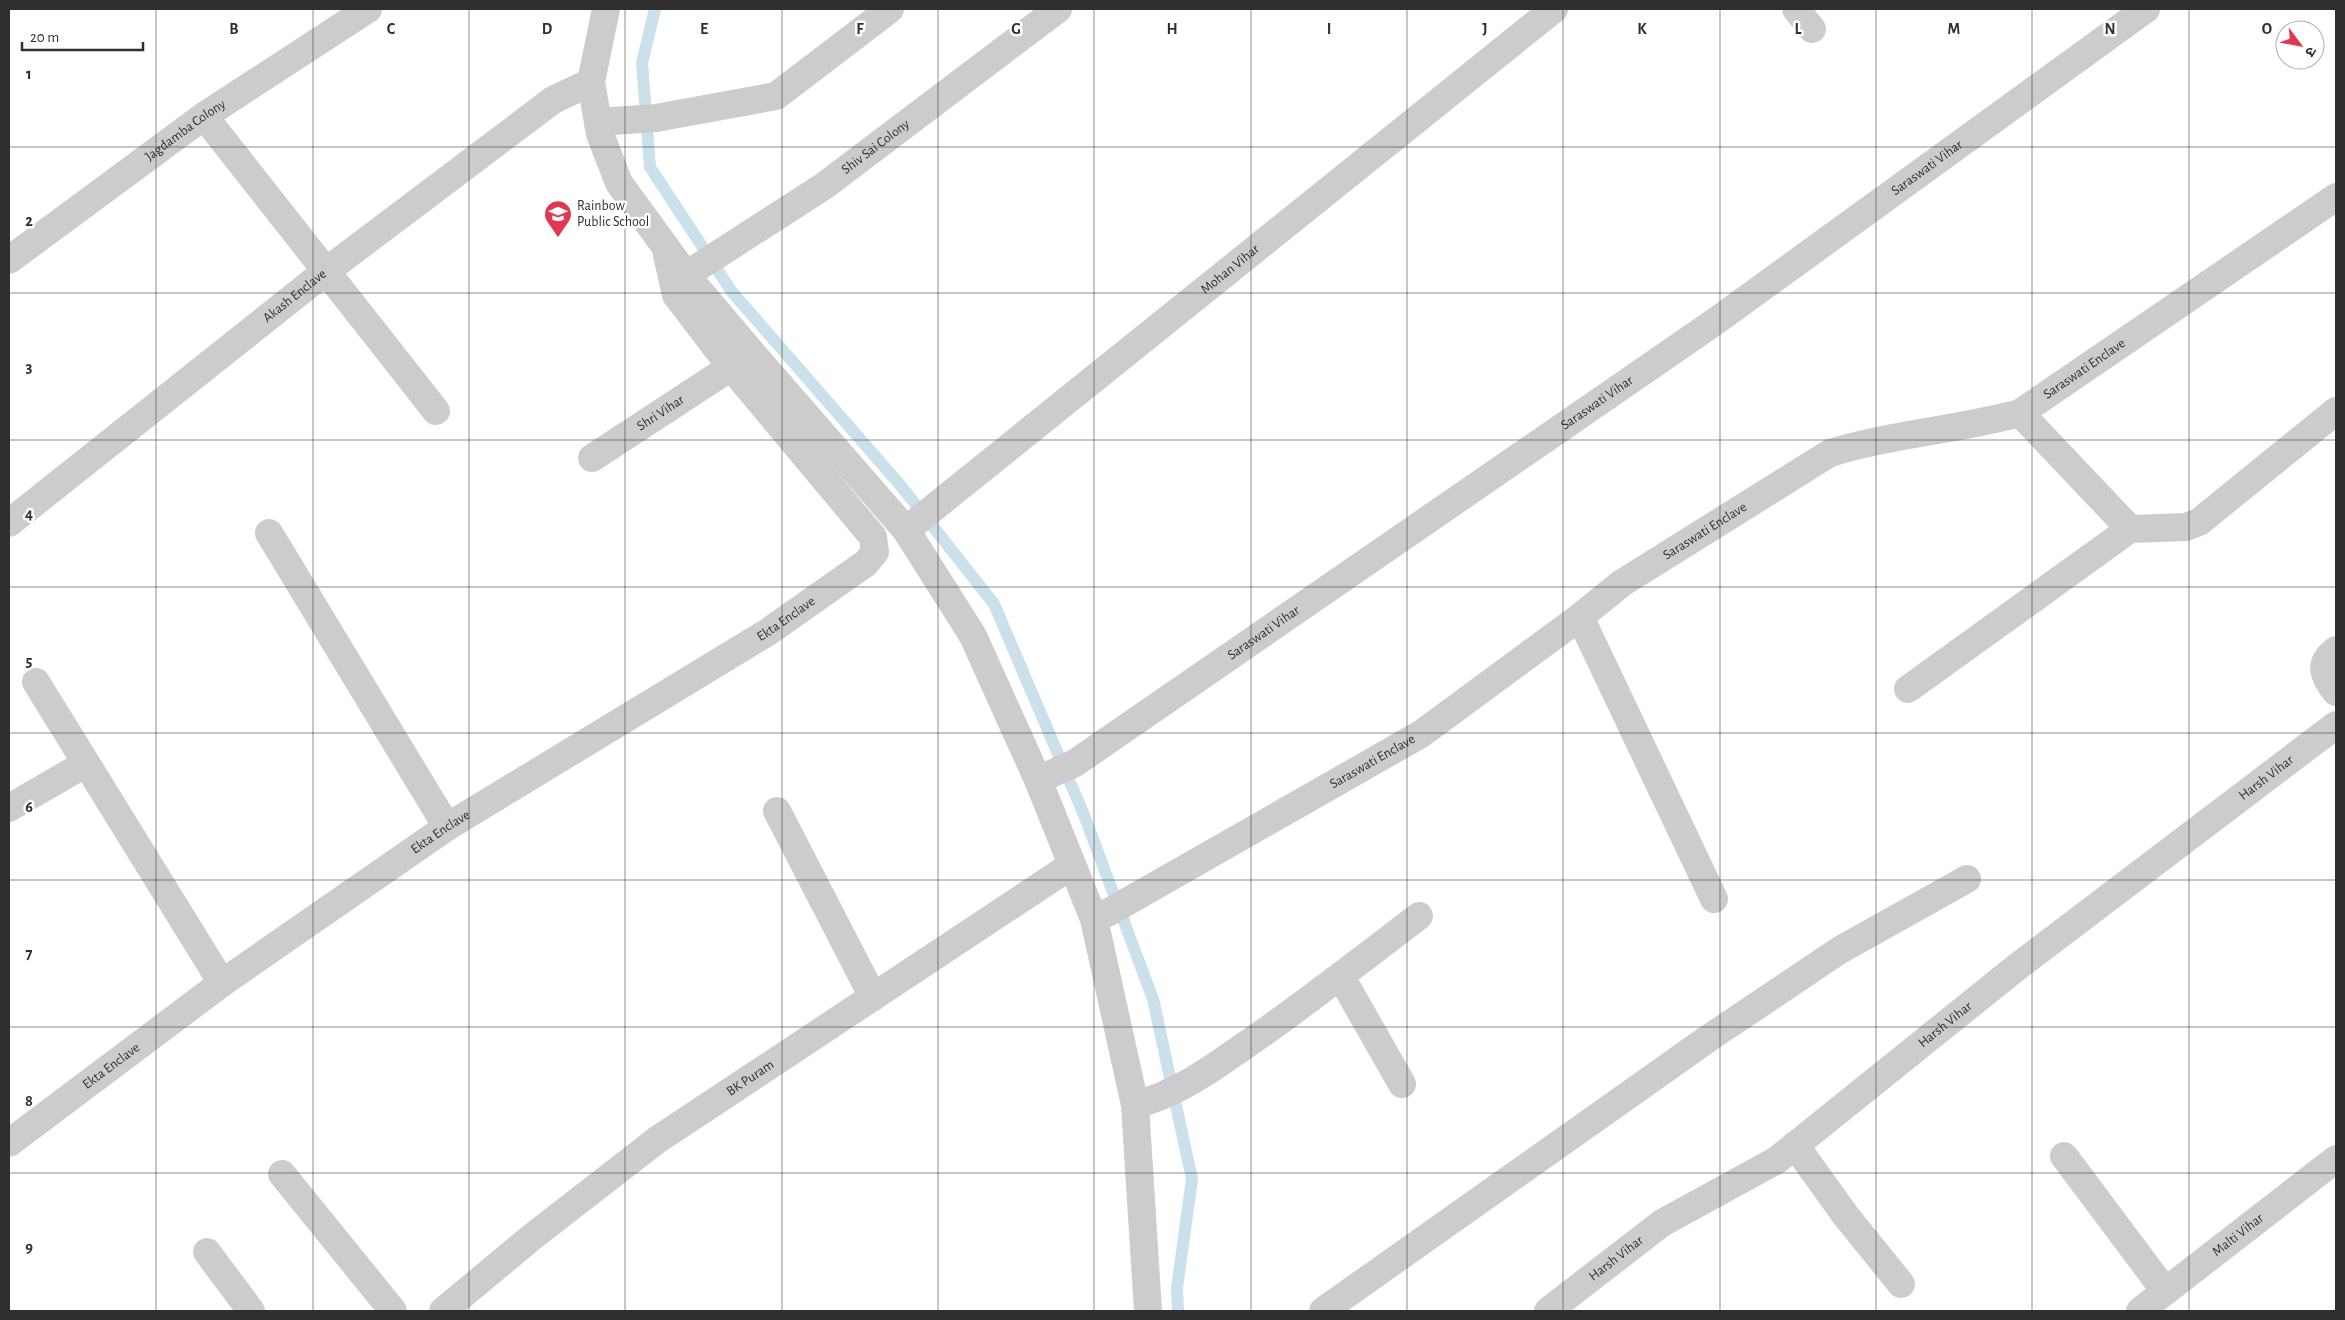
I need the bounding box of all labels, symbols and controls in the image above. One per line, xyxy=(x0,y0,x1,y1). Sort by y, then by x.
scale bar xyxy=(22,20,144,52)
north arrow xyxy=(2275,20,2325,70)
text: B xyxy=(229,21,239,37)
text: C xyxy=(387,21,396,37)
text: D xyxy=(542,21,553,37)
text: E xyxy=(700,21,708,37)
text: F xyxy=(856,21,864,37)
text: G xyxy=(1011,21,1021,37)
text: H xyxy=(1166,21,1178,37)
text: I xyxy=(1327,21,1331,37)
text: J xyxy=(1482,21,1488,37)
text: K xyxy=(1637,21,1647,37)
text: L xyxy=(1795,21,1802,37)
text: M xyxy=(1948,21,1960,37)
text: N xyxy=(2104,21,2116,37)
text: O xyxy=(2262,21,2272,37)
text: 20 m xyxy=(30,30,59,45)
text: उ xyxy=(2302,44,2318,59)
text: 1 xyxy=(26,66,32,82)
street label: Jagdamba Colony xyxy=(143,97,228,164)
street label: Shiv Sai Colony xyxy=(839,117,912,177)
street label: Saraswati Vihar xyxy=(1889,137,1965,198)
school or university icon: Rainbow Public School xyxy=(543,199,573,238)
place label: Rainbow Public School xyxy=(577,199,649,229)
text: 2 xyxy=(25,213,33,229)
street label: Mohan Vihar xyxy=(1198,242,1262,297)
street label: Akash Enclave xyxy=(260,267,329,325)
street label: Saraswati Enclave xyxy=(2041,336,2128,402)
text: 3 xyxy=(26,359,33,375)
street label: Saraswati Vihar xyxy=(1559,373,1636,433)
street label: Shri Vihar xyxy=(634,392,687,434)
street label: Saraswati Enclave xyxy=(1661,500,1749,562)
text: 4 xyxy=(25,506,33,522)
street label: Ekta Enclave xyxy=(754,594,818,644)
street label: Saraswati Vihar xyxy=(1225,603,1303,662)
text: 5 xyxy=(26,653,33,669)
street label: Saraswati Enclave xyxy=(1328,732,1418,791)
street label: Harsh Vihar xyxy=(2236,753,2297,803)
text: 6 xyxy=(25,799,33,815)
street label: Ekta Enclave xyxy=(409,808,473,857)
text: 7 xyxy=(26,946,33,962)
street label: Harsh Vihar xyxy=(1916,999,1975,1050)
street label: Ekta Enclave xyxy=(80,1040,143,1092)
street label: BK Puram xyxy=(724,1057,777,1099)
text: 8 xyxy=(25,1093,33,1109)
street label: Malti Vihar xyxy=(2210,1211,2267,1259)
street label: Harsh Vihar xyxy=(1586,1233,1646,1284)
text: 9 xyxy=(25,1239,33,1255)

